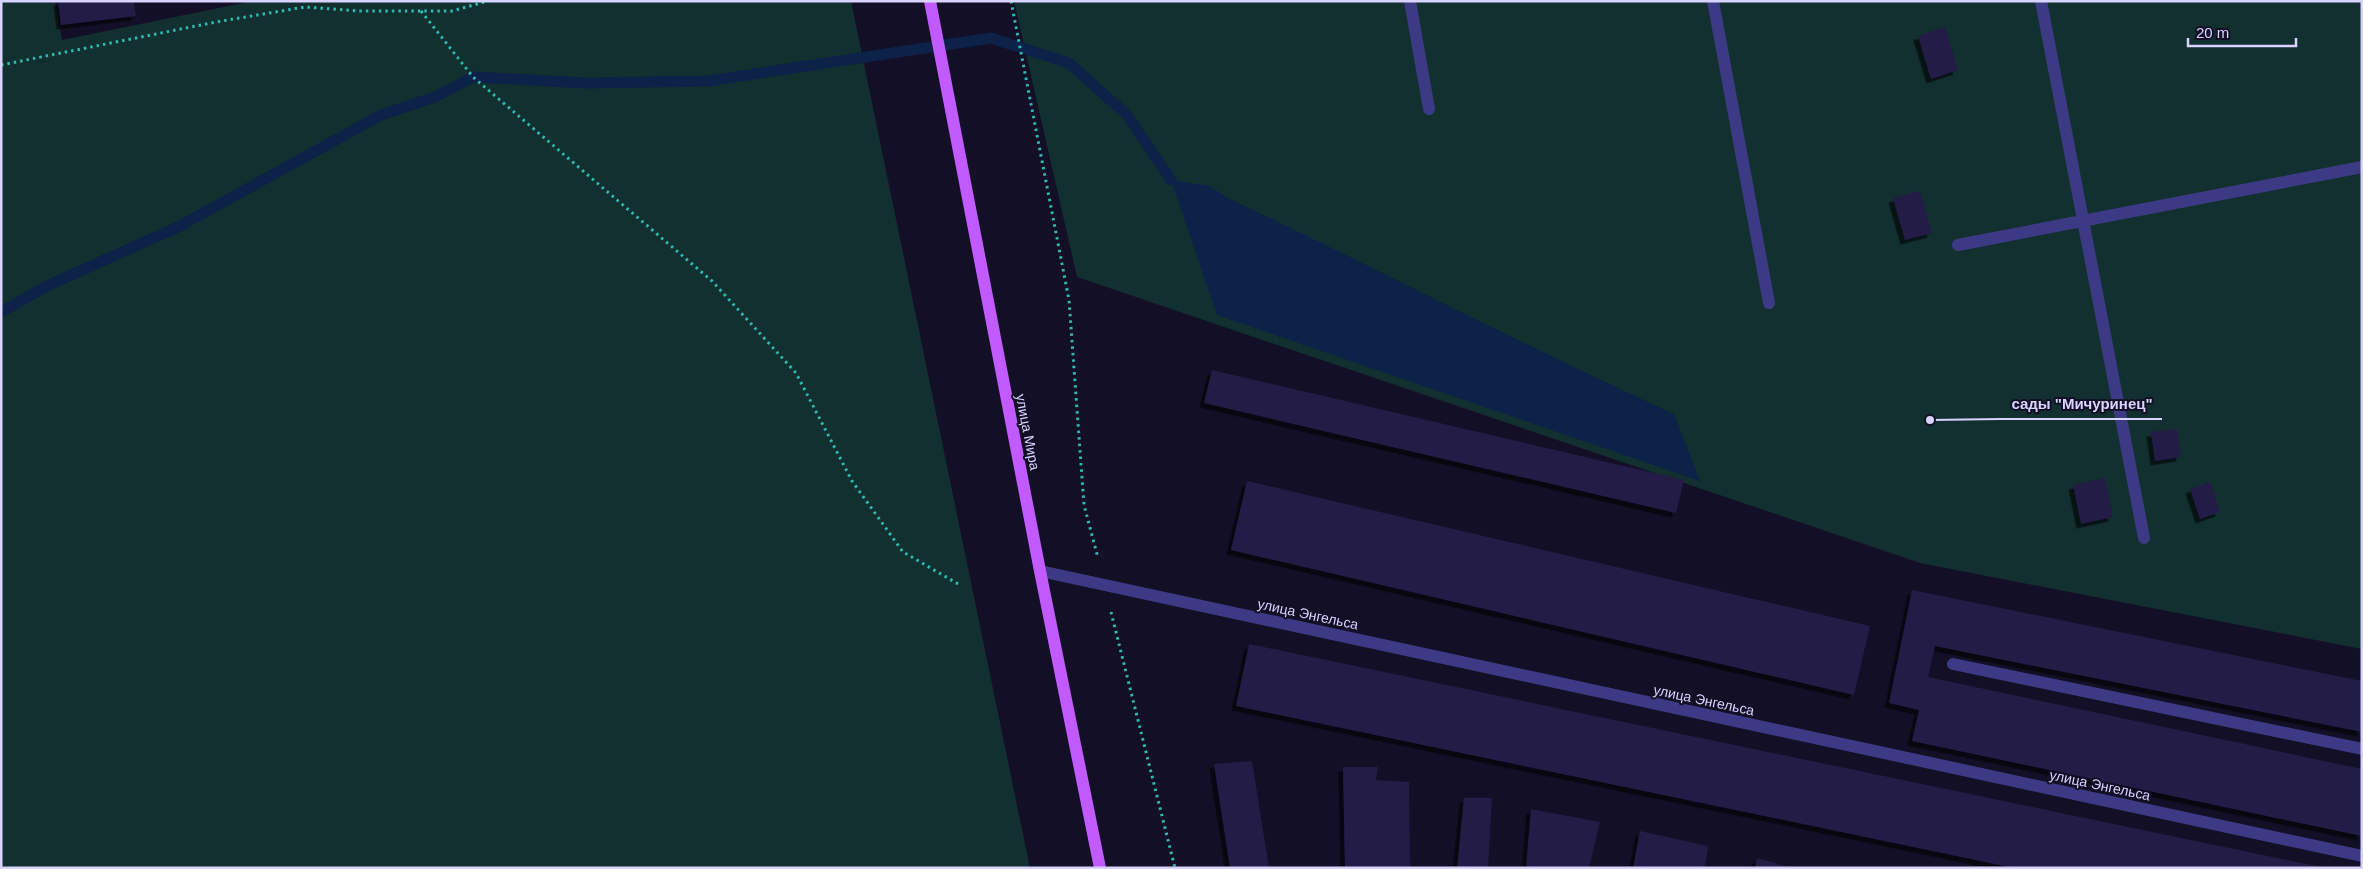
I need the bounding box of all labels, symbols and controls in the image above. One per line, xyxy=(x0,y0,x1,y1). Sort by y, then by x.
scale bar xyxy=(2188,15,2296,47)
text: 20 m xyxy=(2196,24,2229,41)
callout: сады "Мичуринец" xyxy=(2001,389,2162,419)
street label: улица Мира xyxy=(1013,392,1043,472)
text: сады "Мичуринец" xyxy=(2011,395,2153,412)
street label: улица Энгельса xyxy=(1256,596,1360,633)
street label: улица Энгельса xyxy=(1652,682,1756,719)
street label: улица Энгельса xyxy=(2048,767,2152,804)

